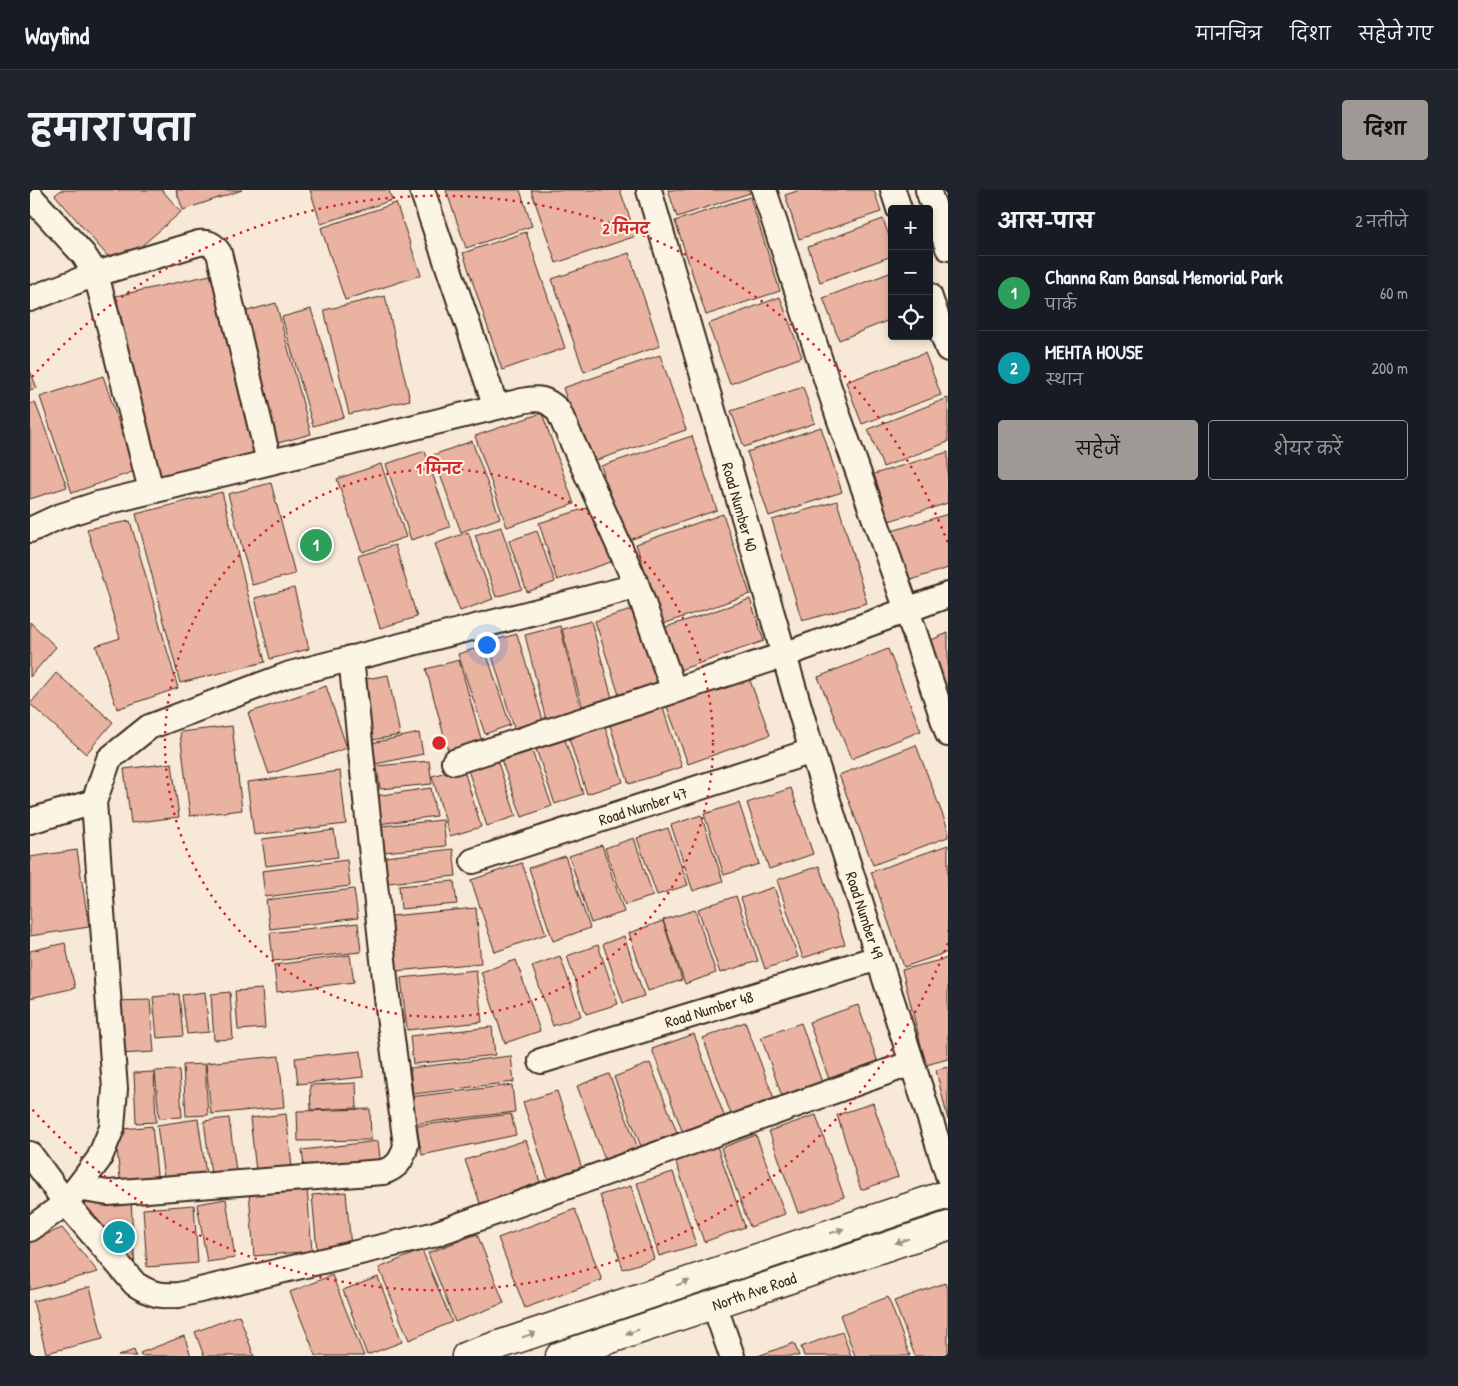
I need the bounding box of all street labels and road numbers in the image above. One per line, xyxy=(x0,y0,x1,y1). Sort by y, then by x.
street label: Road Number 40 xyxy=(717,460,763,554)
street label: Road Number 47 xyxy=(596,781,690,831)
street label: Road Number 49 xyxy=(841,869,889,961)
street label: Road Number 48 xyxy=(662,985,756,1033)
street label: North Ave Road xyxy=(709,1266,799,1316)

